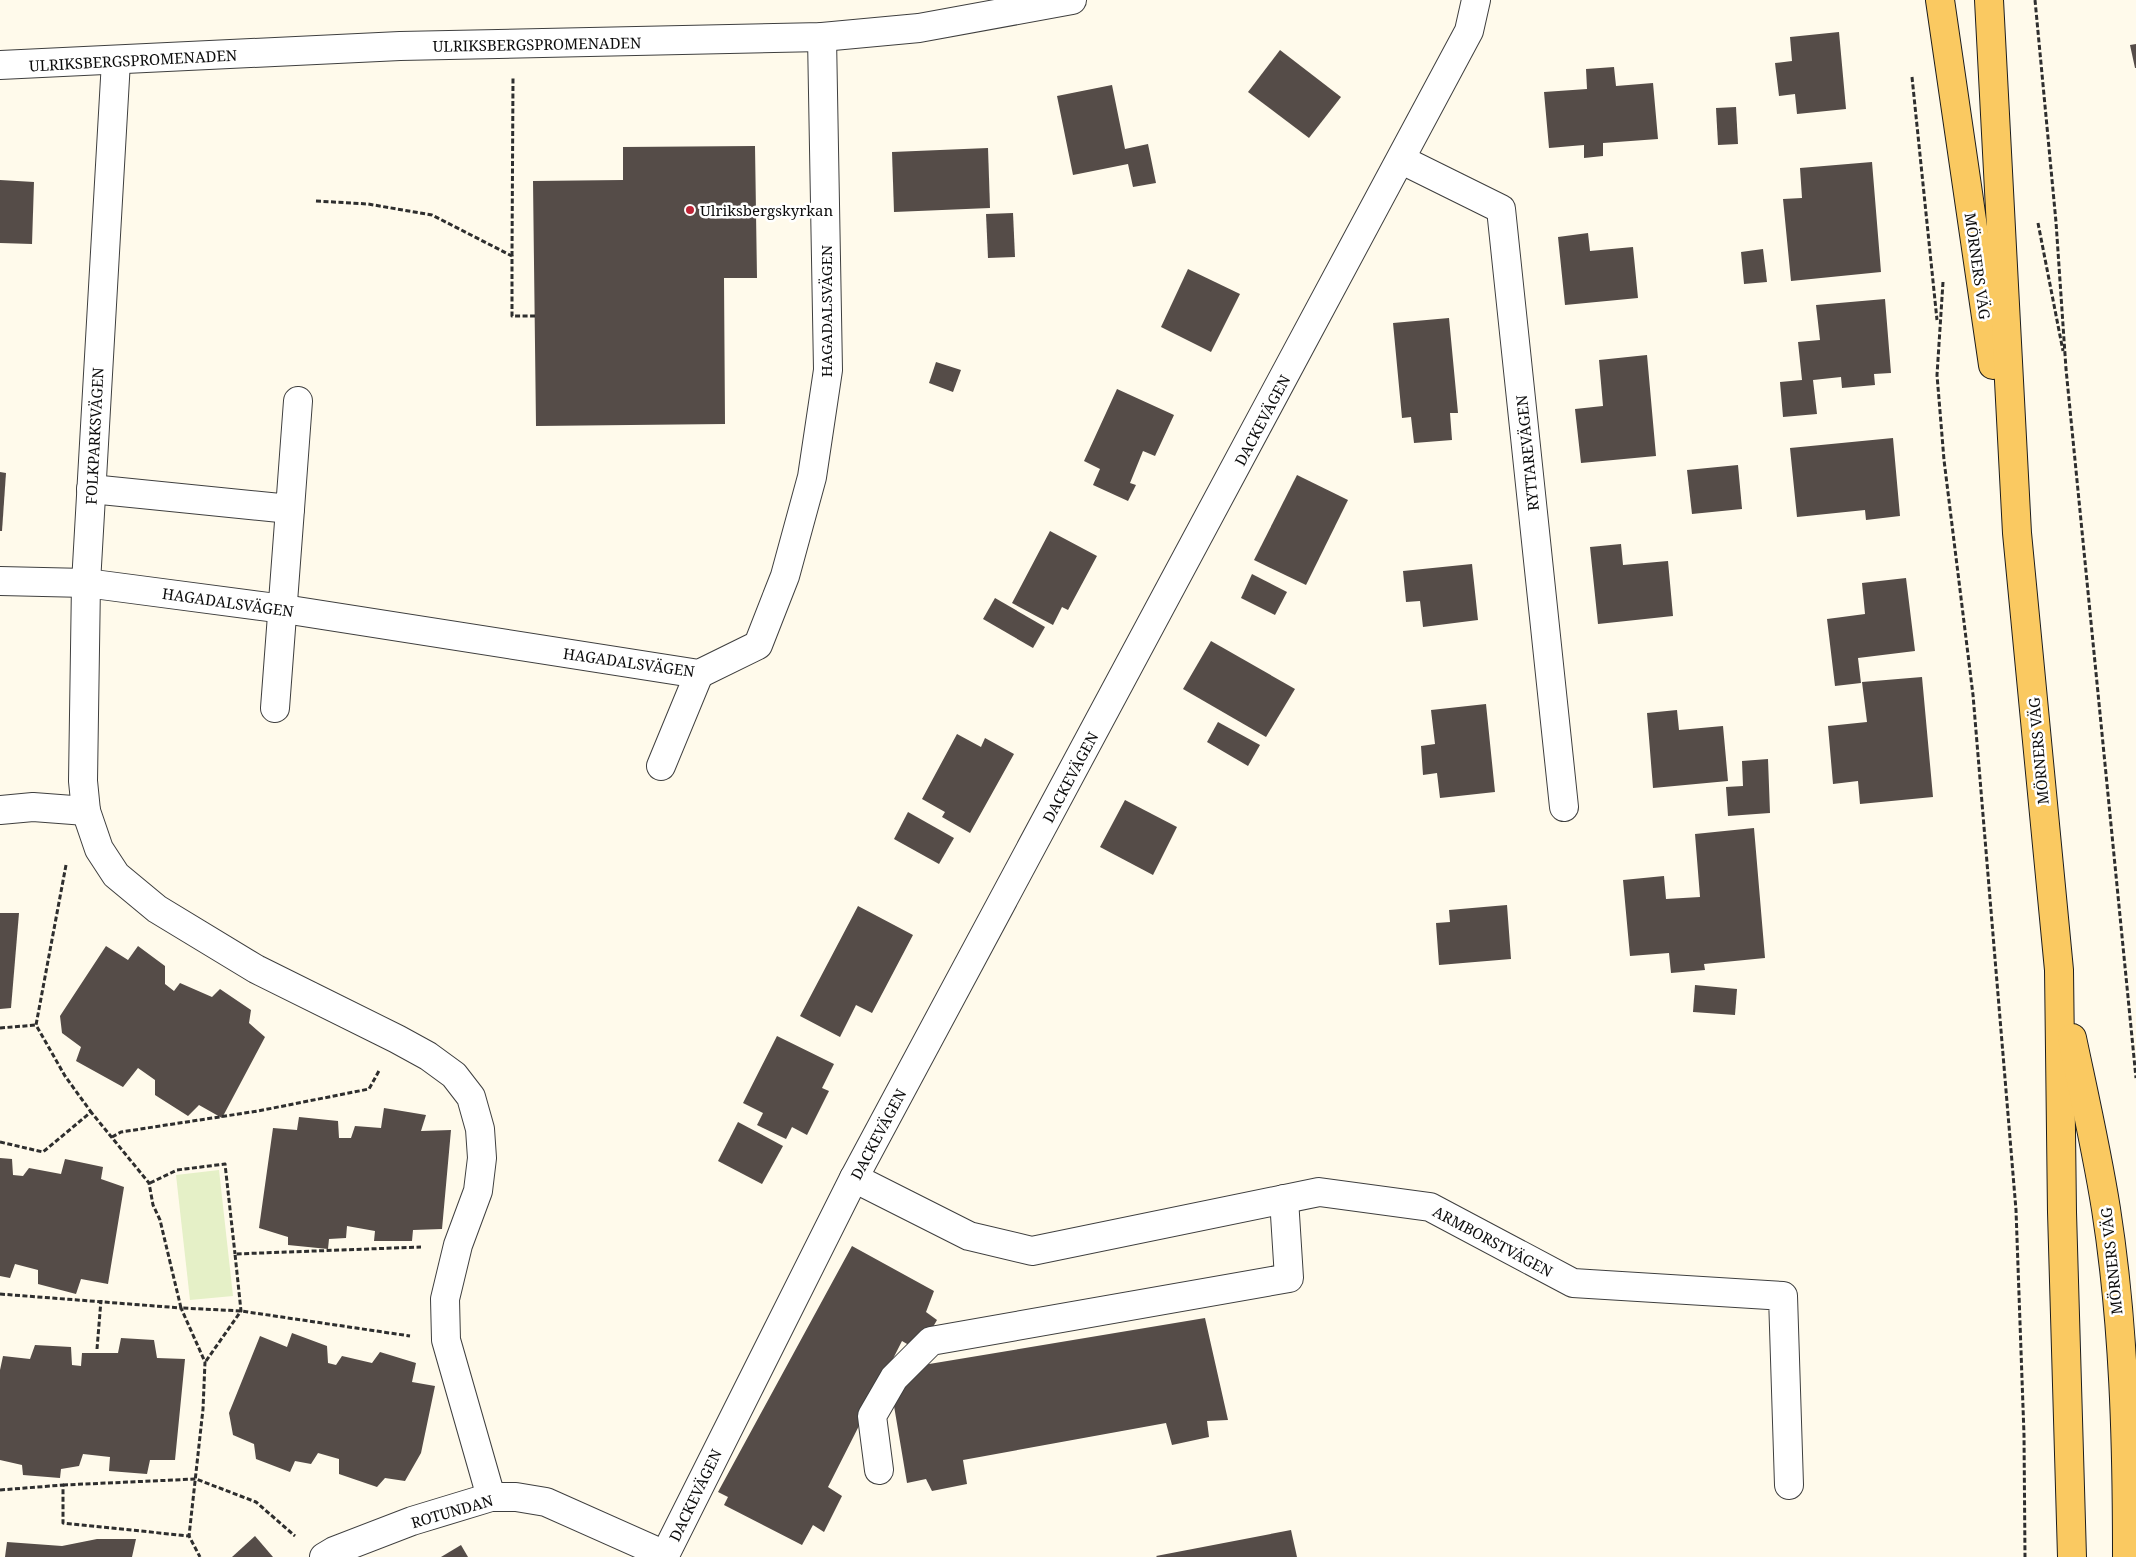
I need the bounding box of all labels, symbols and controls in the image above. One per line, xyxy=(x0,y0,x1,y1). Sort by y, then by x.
street label: ULRIKSBERGSPROMENADEN xyxy=(433,32,642,56)
street label: ULRIKSBERGSPROMENADEN xyxy=(28,45,238,75)
place label: Ulriksbergskyrkan xyxy=(700,200,833,220)
marker: Ulriksbergskyrkan xyxy=(684,204,696,216)
street label: MÖRNERS VÄG xyxy=(1961,211,1995,321)
street label: HAGADALSVÄGEN xyxy=(816,244,836,377)
street label: FOLKPARKSVÄGEN xyxy=(80,366,108,505)
street label: DACKEVÄGEN xyxy=(1230,371,1295,469)
street label: RYTTAREVÄGEN xyxy=(1511,394,1543,512)
street label: HAGADALSVÄGEN xyxy=(161,583,296,621)
street label: HAGADALSVÄGEN xyxy=(562,643,697,681)
street label: MÖRNERS VÄG xyxy=(2023,696,2053,805)
street label: DACKEVÄGEN xyxy=(1038,728,1103,826)
street label: DACKEVÄGEN xyxy=(846,1085,911,1183)
street label: ARMBORSTVÄGEN xyxy=(1430,1201,1557,1281)
street label: MÖRNERS VÄG xyxy=(2095,1206,2127,1316)
street label: DACKEVÄGEN xyxy=(664,1445,726,1544)
street label: ROTUNDAN xyxy=(409,1490,496,1532)

